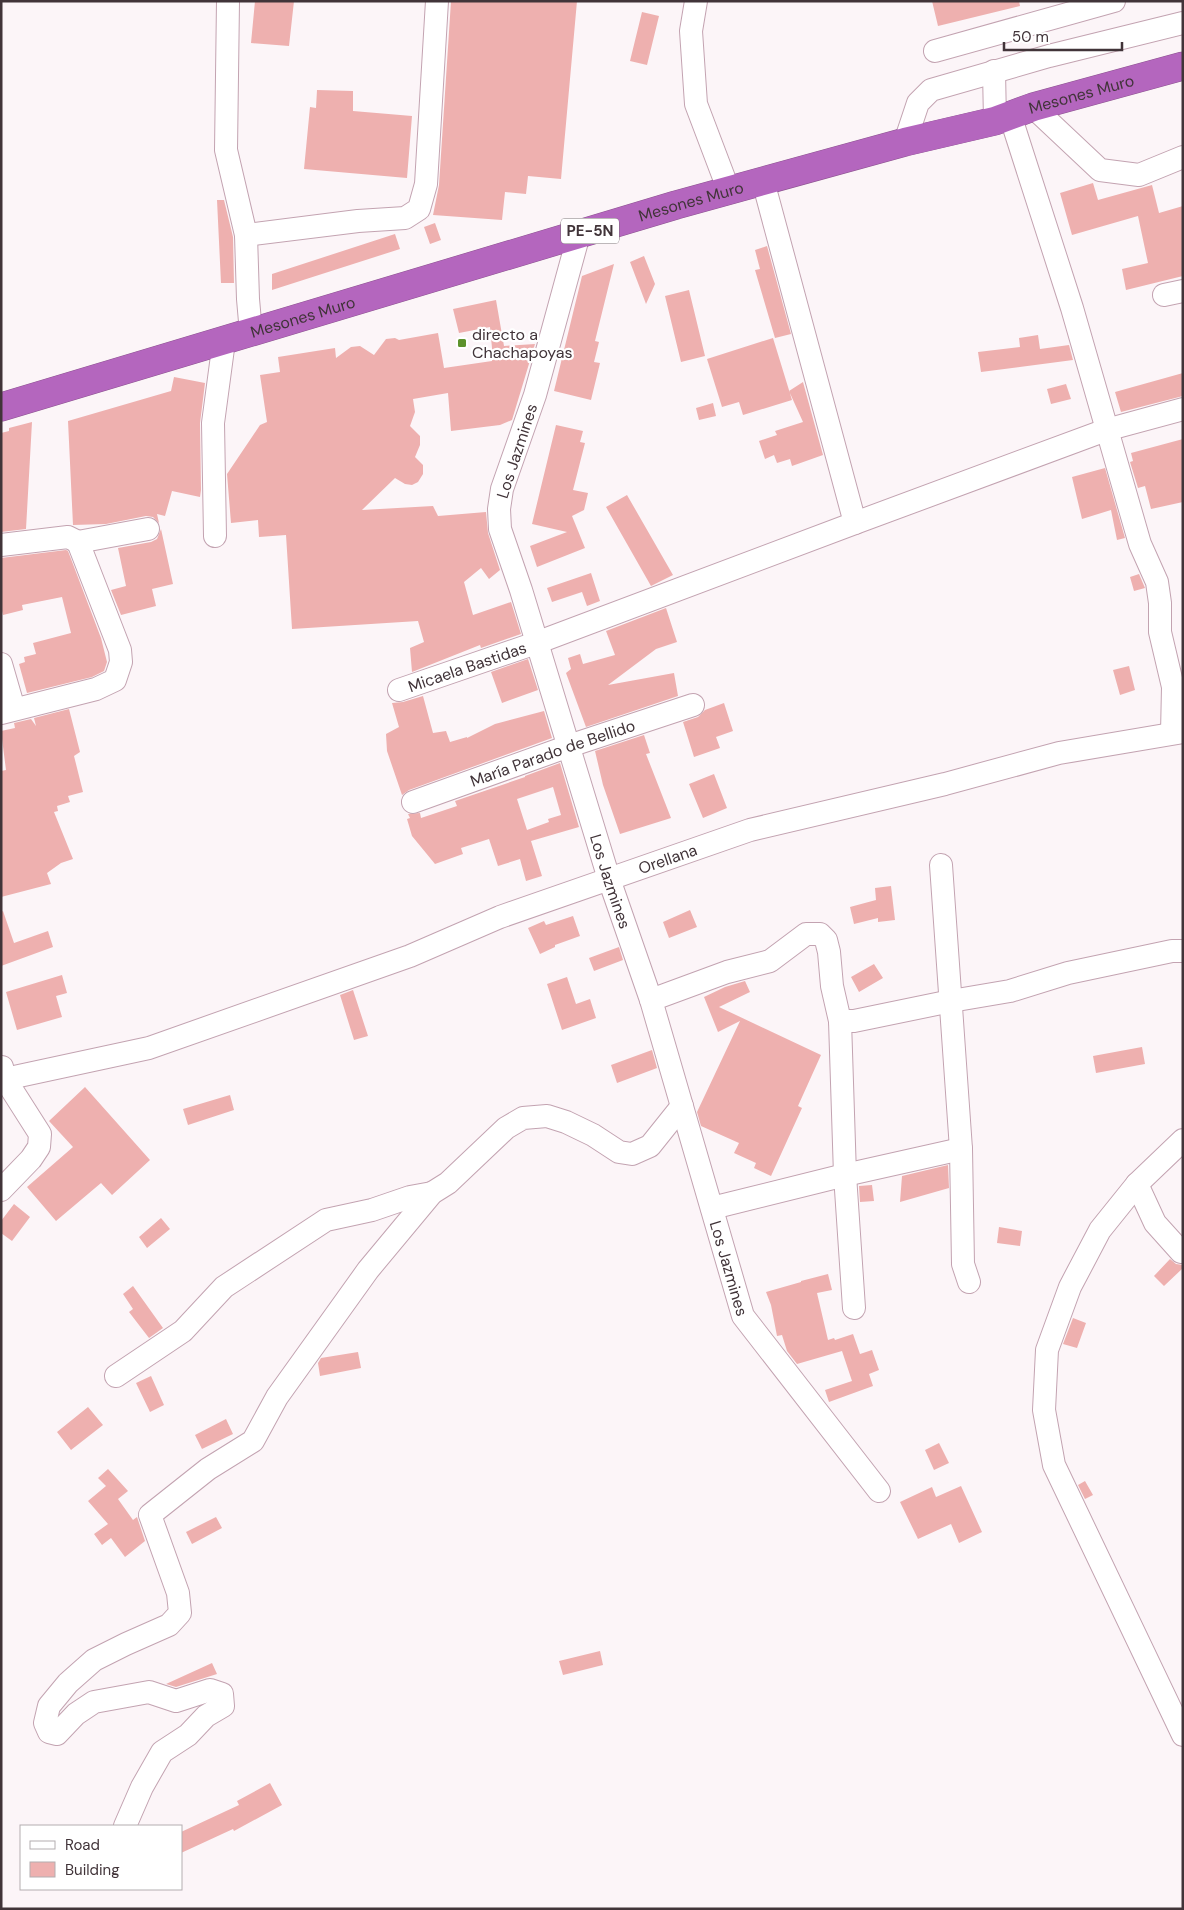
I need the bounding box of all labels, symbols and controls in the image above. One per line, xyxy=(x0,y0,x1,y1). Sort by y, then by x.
scale bar xyxy=(1004,20,1122,52)
text: 50 m xyxy=(1012,27,1049,47)
street label: Mesones Muro xyxy=(1026,69,1136,118)
street label: Mesones Muro xyxy=(636,176,746,226)
road number: PE-5N xyxy=(561,218,619,244)
street label: Mesones Muro xyxy=(248,291,358,342)
place label: directo a Chachapoyas xyxy=(472,324,572,363)
marker: directo a Chachapoyas xyxy=(456,337,468,349)
street label: Los Jazmines xyxy=(492,401,542,501)
street label: Micaela Bastidas xyxy=(405,637,529,697)
street label: María Parado de Bellido xyxy=(467,714,638,791)
street label: Los Jazmines xyxy=(585,831,636,931)
street label: Orellana xyxy=(635,839,700,879)
street label: Los Jazmines xyxy=(705,1218,753,1319)
legend xyxy=(20,1825,182,1890)
text: Road xyxy=(65,1835,100,1855)
text: Building xyxy=(65,1860,120,1880)

